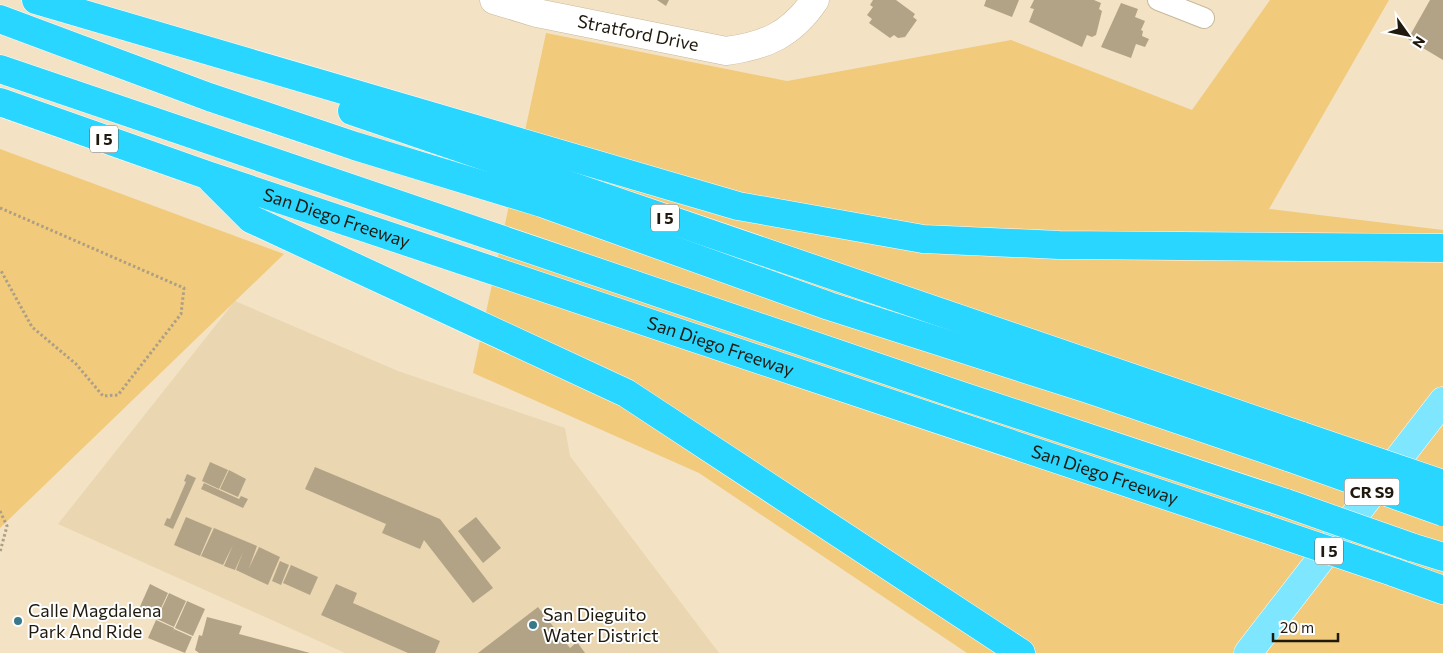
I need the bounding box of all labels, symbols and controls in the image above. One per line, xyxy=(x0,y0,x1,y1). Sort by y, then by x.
street label: Stratford Drive xyxy=(576,9,701,55)
north arrow xyxy=(1383,10,1433,60)
text: N xyxy=(1409,33,1429,51)
road number: I 5 xyxy=(90,126,118,152)
street label: San Diego Freeway xyxy=(261,183,413,252)
road number: I 5 xyxy=(651,204,679,232)
street label: San Diego Freeway xyxy=(645,311,797,380)
street label: San Diego Freeway xyxy=(1029,439,1181,509)
road number: CR S9 xyxy=(1344,478,1400,506)
road number: I 5 xyxy=(1315,538,1343,564)
place label: Calle Magdalena Park And Ride xyxy=(28,599,162,642)
place label: San Dieguito Water District xyxy=(543,603,659,646)
scale bar xyxy=(1273,610,1338,642)
marker: Calle Magdalena Park And Ride xyxy=(12,615,24,627)
text: 20 m xyxy=(1280,618,1314,636)
marker: San Dieguito Water District xyxy=(527,619,539,631)

